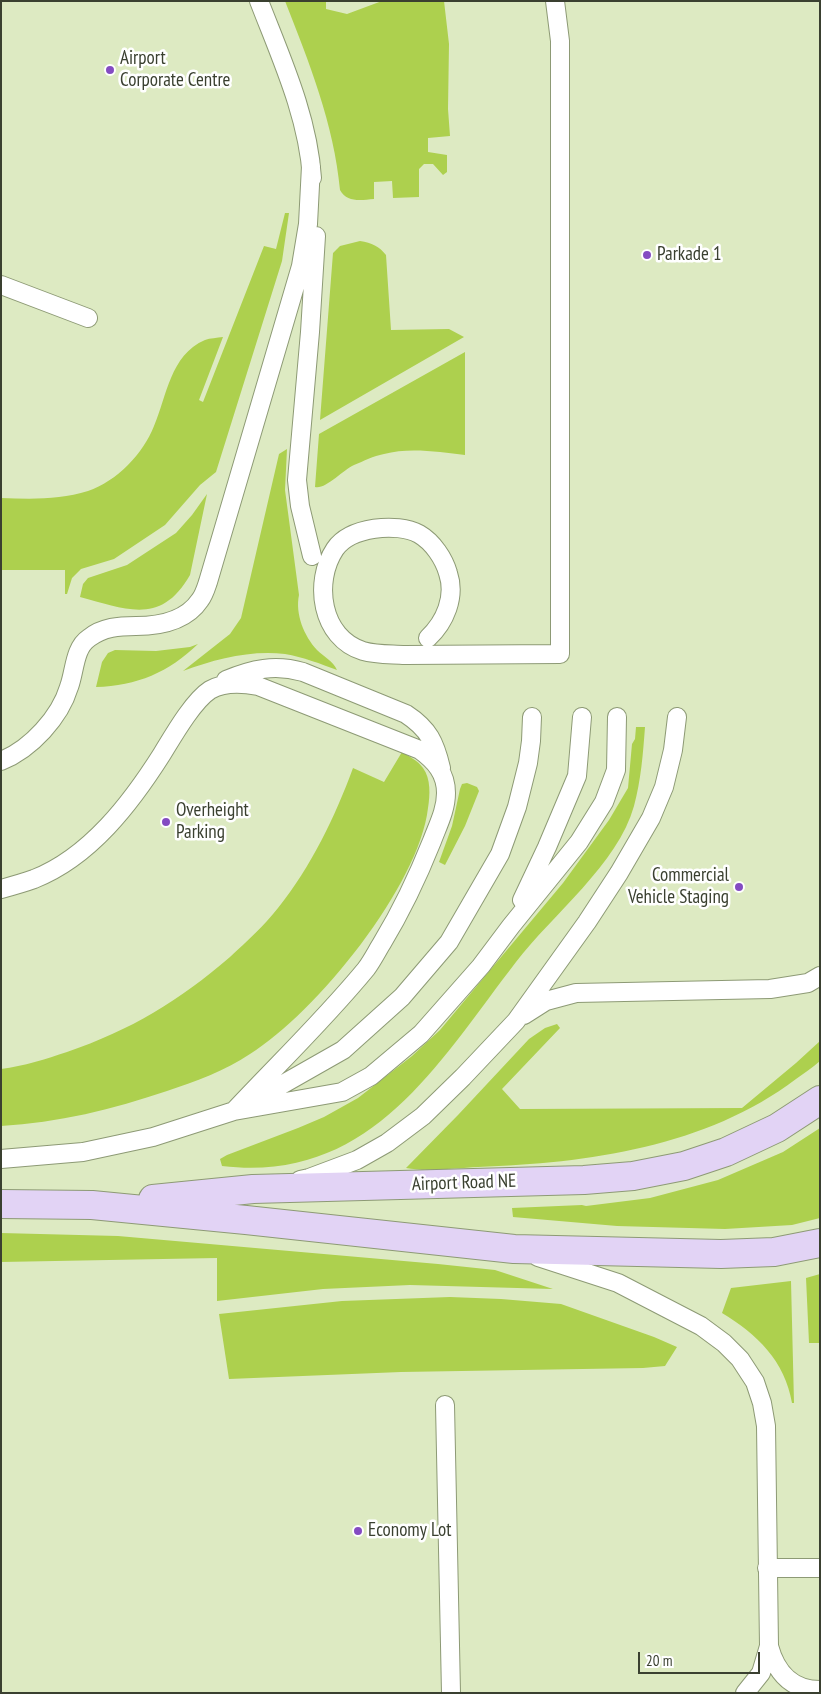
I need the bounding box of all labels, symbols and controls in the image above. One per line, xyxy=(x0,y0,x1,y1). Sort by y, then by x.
place label: Airport Corporate Centre xyxy=(120,48,230,92)
marker: Airport Corporate Centre xyxy=(104,64,116,76)
place label: Parkade 1 xyxy=(657,244,721,266)
marker: Parkade 1 xyxy=(641,249,653,261)
place label: Overheight Parking xyxy=(176,800,249,844)
marker: Overheight Parking xyxy=(160,816,172,828)
place label: Commercial Vehicle Staging xyxy=(628,865,729,909)
marker: Commercial Vehicle Staging xyxy=(733,881,745,893)
street label: Airport Road NE xyxy=(411,1170,517,1196)
place label: Economy Lot xyxy=(368,1520,451,1542)
marker: Economy Lot xyxy=(352,1525,364,1537)
scale bar xyxy=(641,1642,764,1674)
text: 20 m xyxy=(646,1651,672,1670)

